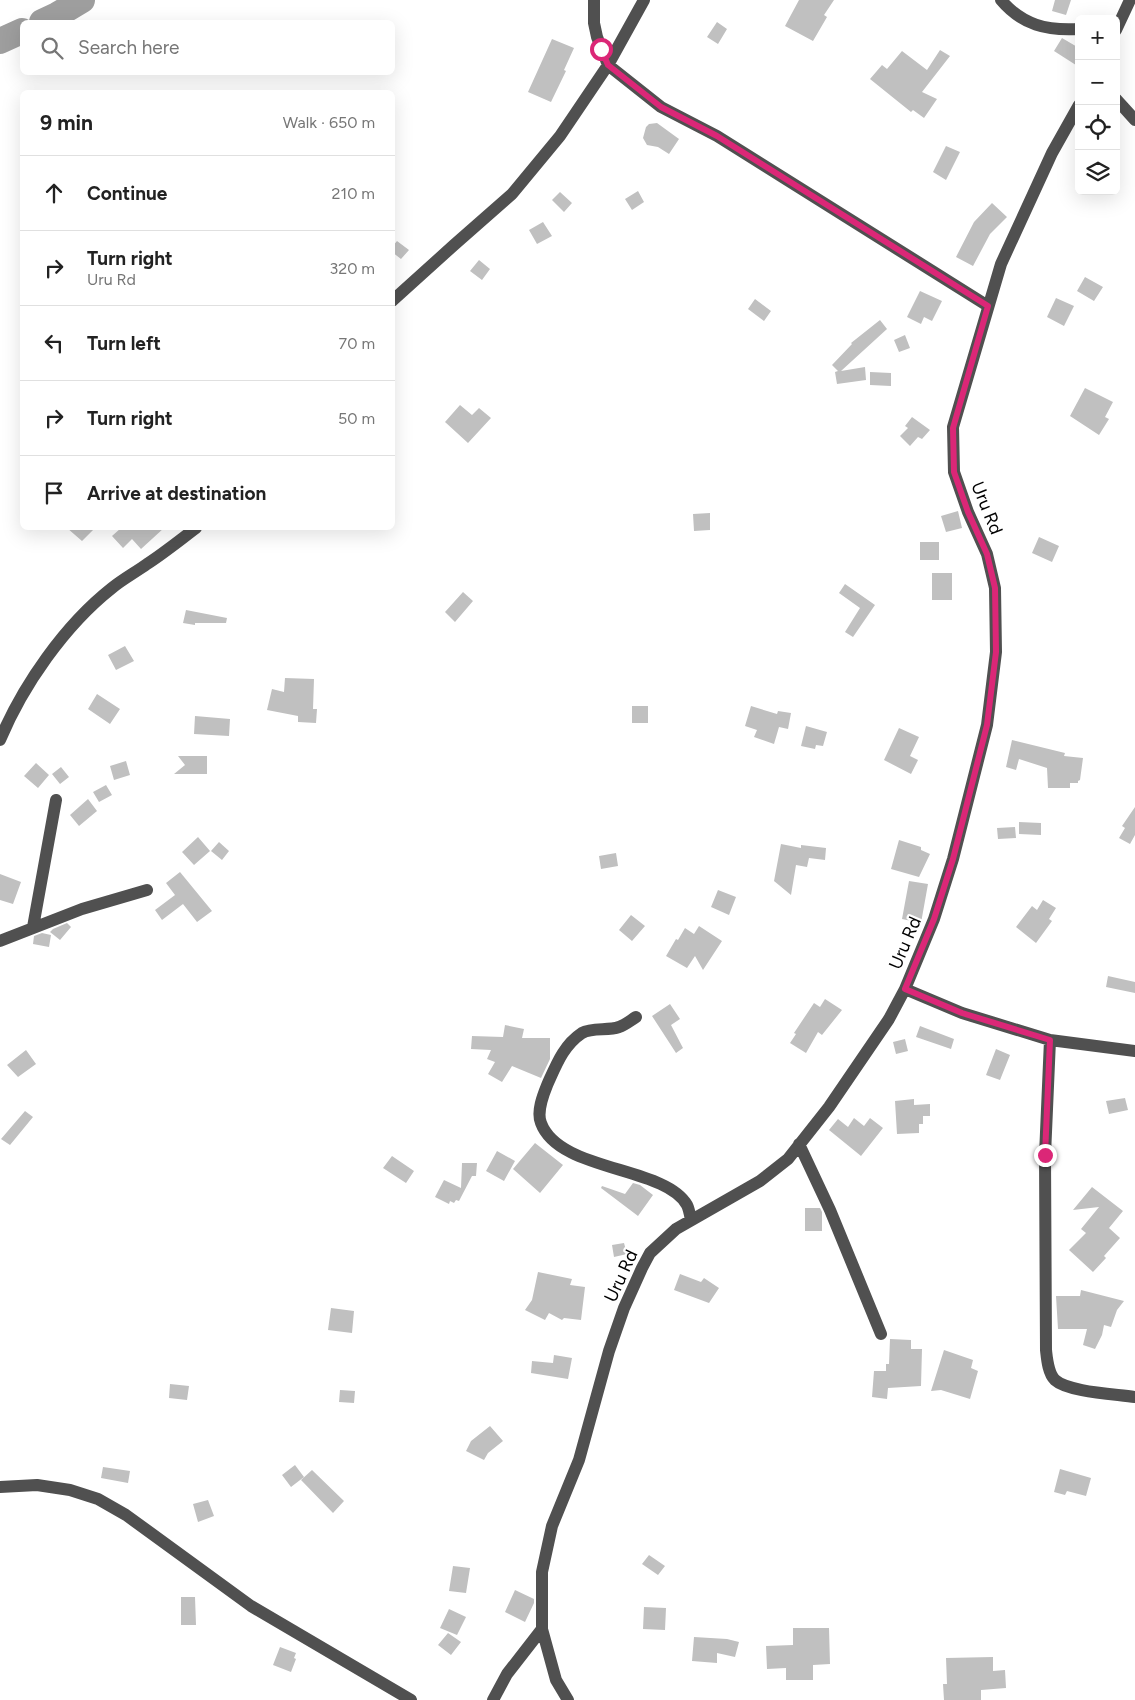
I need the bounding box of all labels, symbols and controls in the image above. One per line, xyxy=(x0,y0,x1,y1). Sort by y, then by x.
map controls xyxy=(1075,15,1120,195)
button: + xyxy=(1075,15,1120,60)
search box xyxy=(20,20,395,75)
icon: search xyxy=(38,34,66,62)
text: Search here xyxy=(78,36,180,59)
route start xyxy=(590,38,613,61)
button: − xyxy=(1075,60,1120,105)
button: locate xyxy=(1075,105,1120,150)
text: 9 min xyxy=(40,110,93,135)
text: Walk · 650 m xyxy=(283,113,375,132)
button: layers xyxy=(1075,150,1120,195)
icon: ahead xyxy=(40,179,68,207)
text: Continue xyxy=(87,182,167,205)
text: 210 m xyxy=(332,184,375,203)
text: Turn right xyxy=(87,247,173,270)
icon: right xyxy=(40,254,68,282)
text: 320 m xyxy=(330,259,375,278)
text: Uru Rd xyxy=(87,270,136,289)
icon: left xyxy=(40,329,68,357)
text: Turn left xyxy=(87,332,161,355)
text: 70 m xyxy=(339,334,375,353)
icon: right xyxy=(40,404,68,432)
text: Turn right xyxy=(87,407,173,430)
text: 50 m xyxy=(338,409,375,428)
street label: Uru Rd xyxy=(966,478,1008,538)
icon: arrive xyxy=(40,479,68,507)
text: Arrive at destination xyxy=(87,482,266,505)
street label: Uru Rd xyxy=(884,913,926,973)
route end xyxy=(1034,1144,1057,1167)
street label: Uru Rd xyxy=(599,1246,643,1306)

